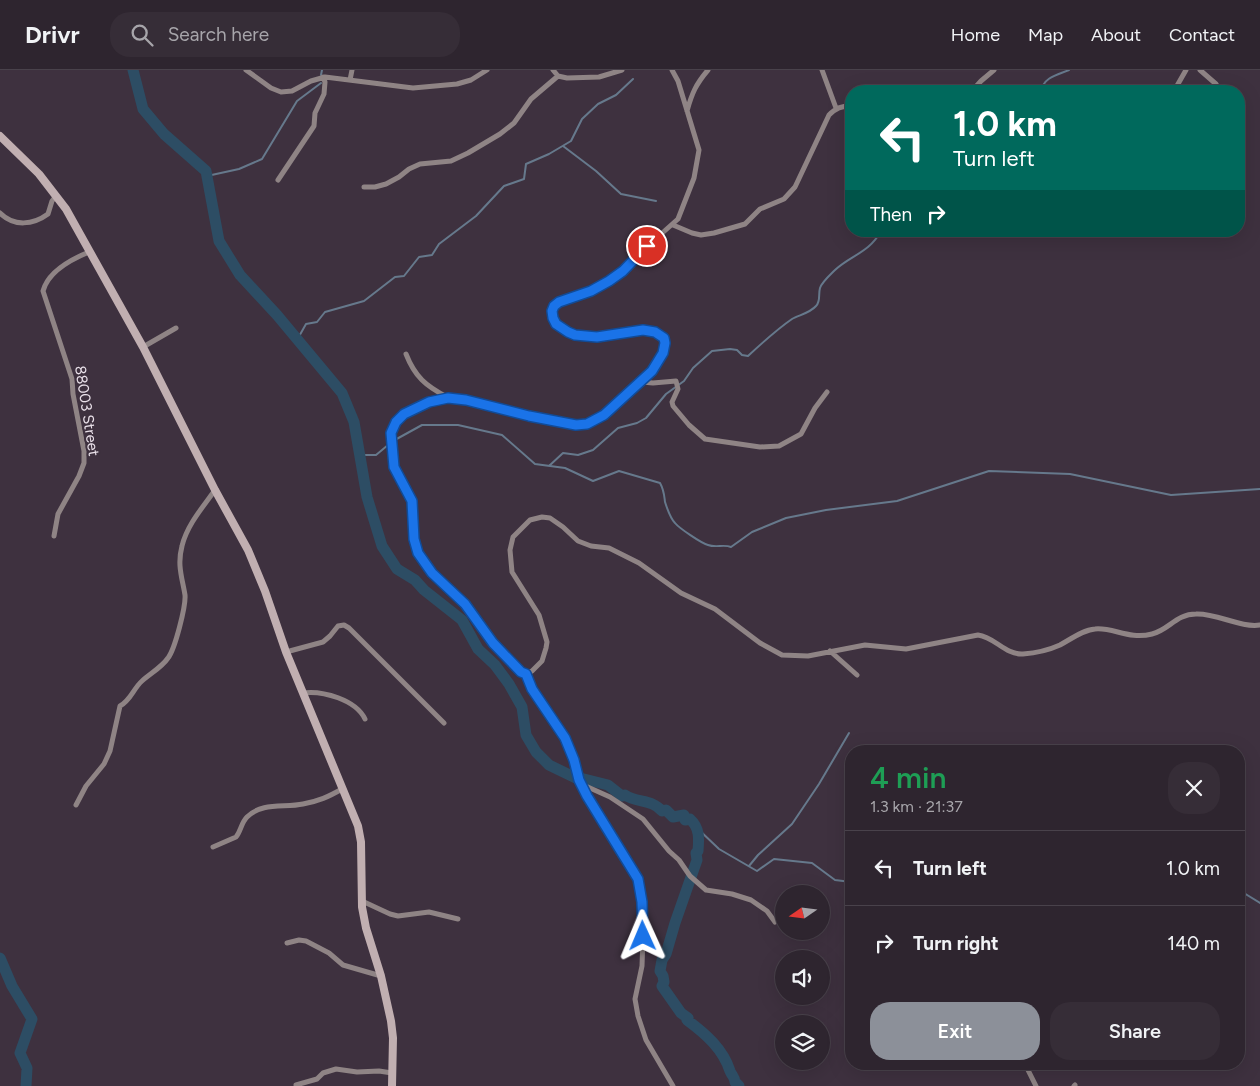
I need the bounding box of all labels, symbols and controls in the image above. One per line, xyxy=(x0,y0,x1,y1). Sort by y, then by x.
search box xyxy=(110,12,460,57)
text: Drivr xyxy=(25,20,80,49)
icon: search xyxy=(128,21,156,49)
text: Search here xyxy=(168,23,269,46)
text: Home xyxy=(951,24,1000,46)
text: Map xyxy=(1028,24,1063,46)
text: About xyxy=(1091,24,1141,46)
text: Contact xyxy=(1169,24,1235,46)
text: 1.0 km xyxy=(953,103,1057,145)
icon: left xyxy=(870,105,935,170)
text: Turn left xyxy=(953,145,1035,172)
icon: right xyxy=(922,200,950,228)
text: Then xyxy=(870,203,912,226)
pin xyxy=(626,225,668,267)
icon: arrive xyxy=(633,232,661,260)
street label: 88003 Street xyxy=(71,364,103,458)
text: 4 min xyxy=(870,759,946,796)
button: close xyxy=(1168,762,1220,814)
text: 1.3 km · 21:37 xyxy=(870,797,963,816)
icon: left xyxy=(870,854,898,882)
text: Turn left xyxy=(913,857,987,880)
text: 1.0 km xyxy=(1166,857,1220,880)
north arrow xyxy=(775,885,830,940)
map controls xyxy=(775,885,830,1070)
position arrow xyxy=(616,909,668,961)
icon: right xyxy=(870,929,898,957)
text: Turn right xyxy=(913,932,999,955)
text: 140 m xyxy=(1167,932,1220,955)
button: sound xyxy=(775,950,830,1005)
button: Exit xyxy=(870,1002,1040,1060)
button: Share xyxy=(1050,1002,1220,1060)
button: layers xyxy=(775,1015,830,1070)

